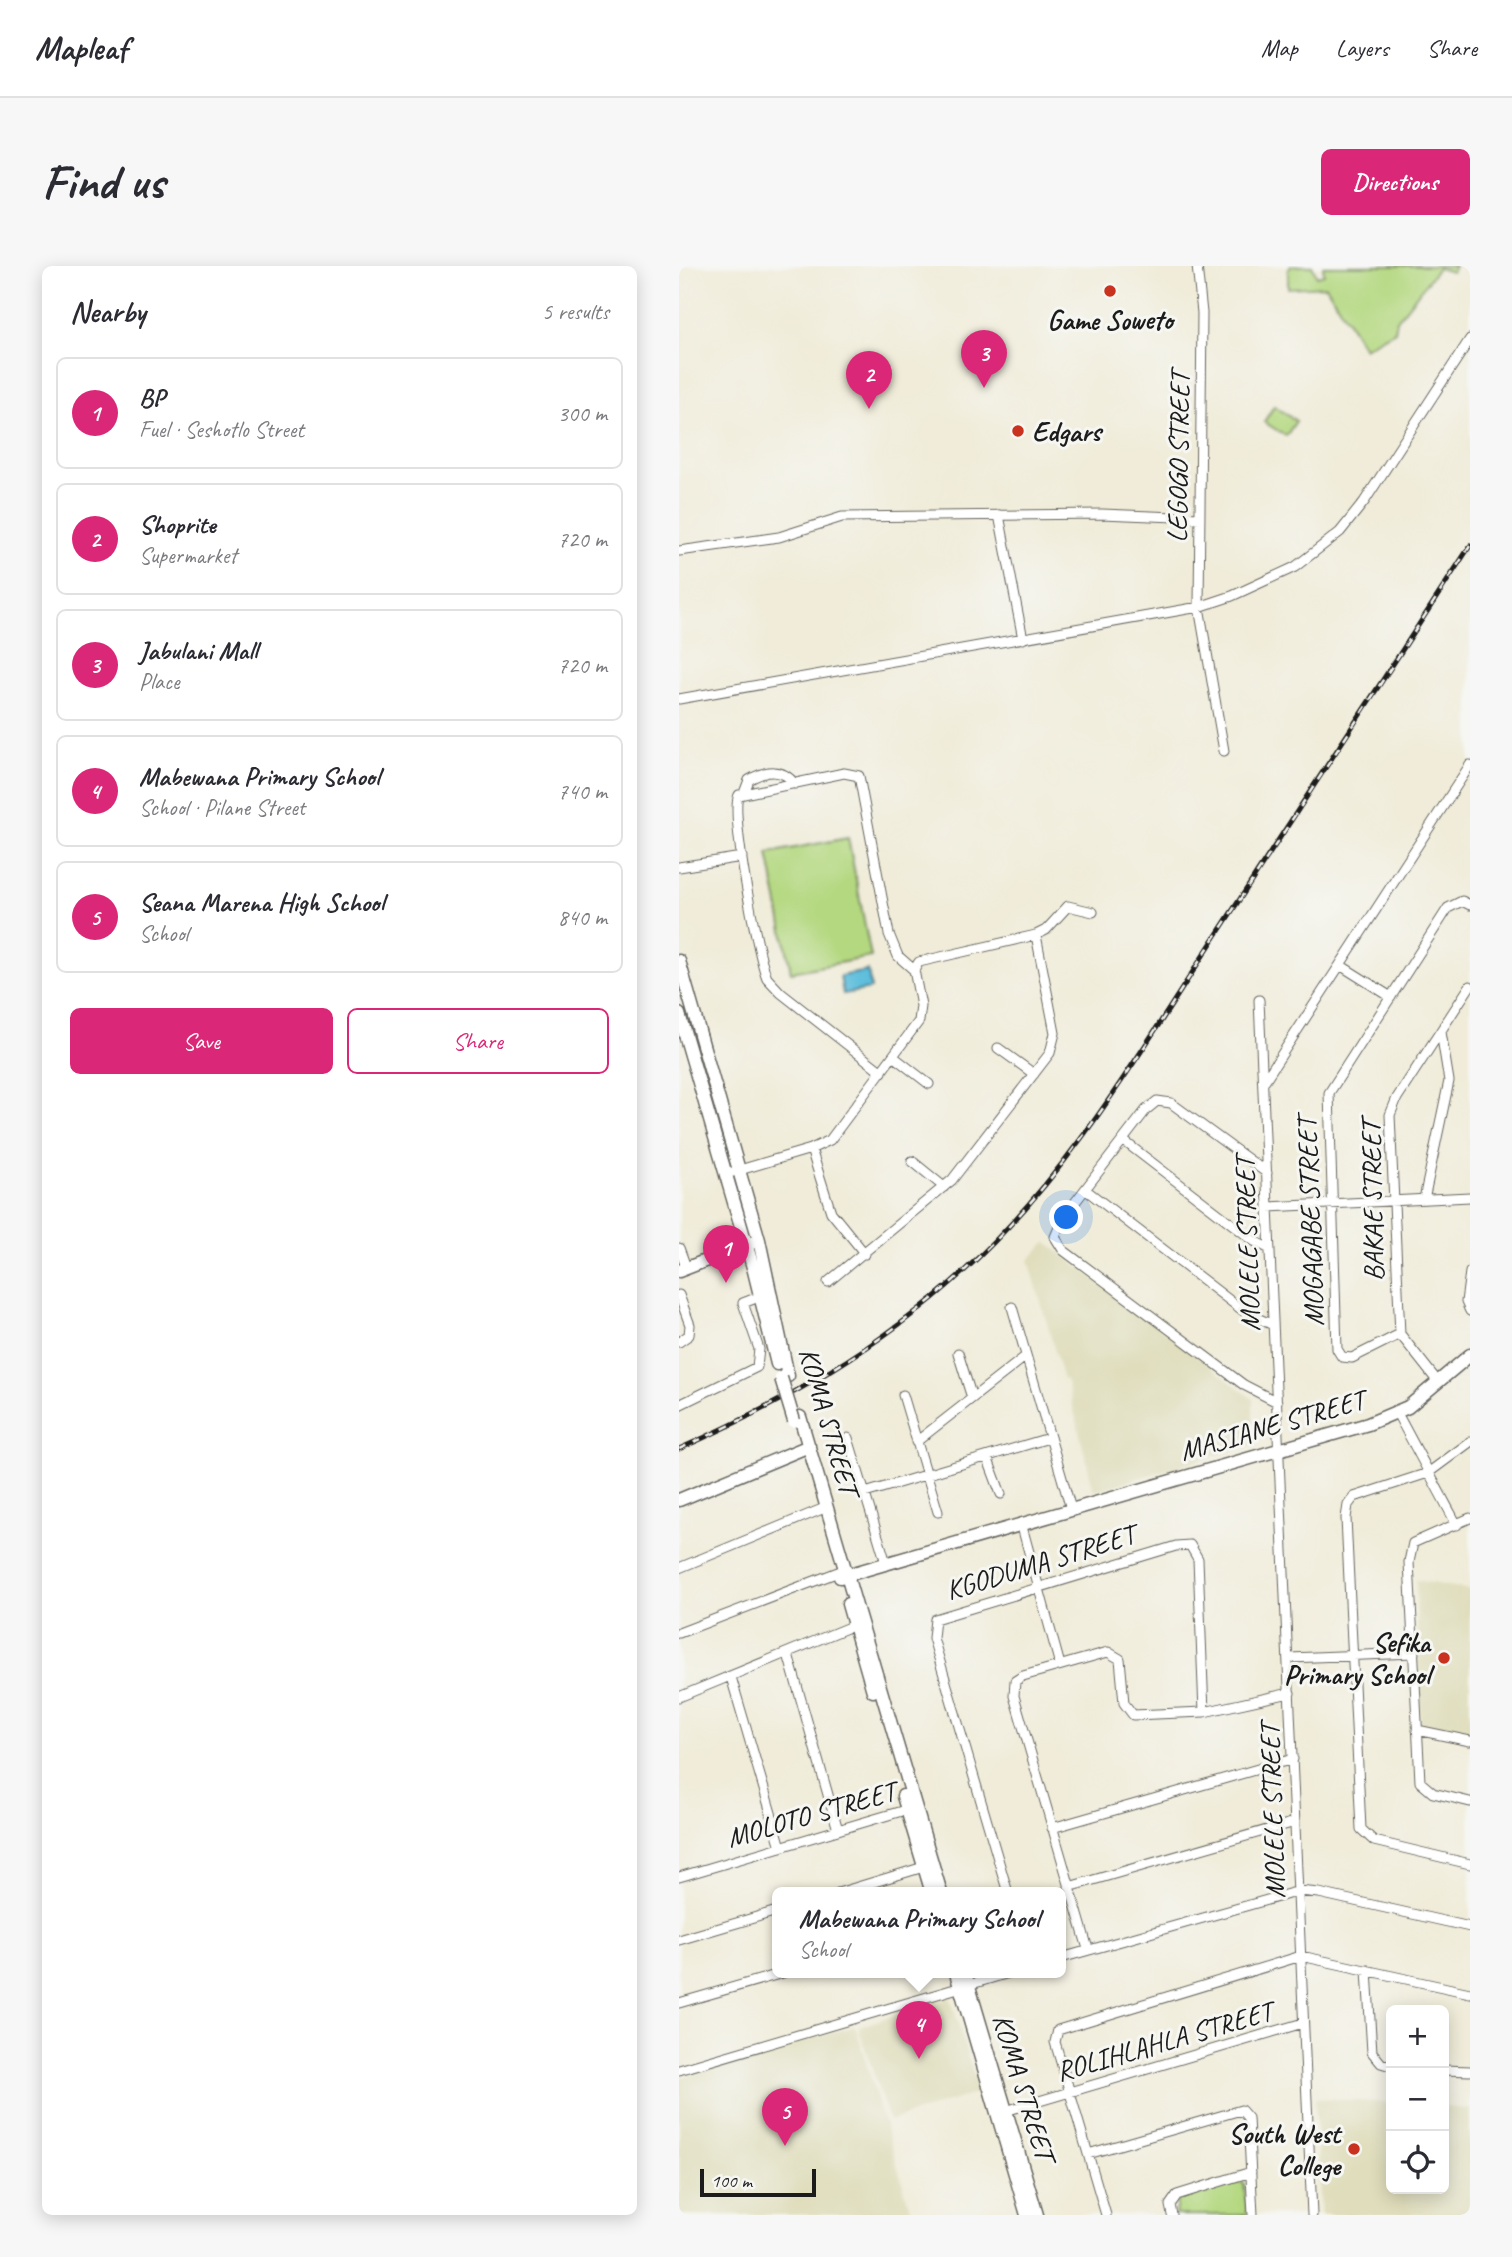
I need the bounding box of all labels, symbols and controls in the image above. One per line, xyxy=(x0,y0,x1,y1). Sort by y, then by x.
text: Mapleaf xyxy=(35,27,127,69)
text: Map xyxy=(1261,33,1298,63)
text: Layers xyxy=(1336,33,1389,63)
text: Share xyxy=(1427,33,1477,63)
button: Directions xyxy=(1321,149,1470,215)
text: Find us xyxy=(42,151,164,213)
marker: Game Soweto xyxy=(1102,283,1118,299)
text: Nearby xyxy=(70,293,146,331)
text: 5 results xyxy=(542,297,609,326)
place label: Game Soweto xyxy=(1047,302,1176,337)
pin: 3 xyxy=(961,330,1007,388)
pin: 2 xyxy=(846,351,892,409)
street label: LEGOGO STREET xyxy=(1159,365,1197,543)
text: BP xyxy=(139,382,165,415)
text: 1 xyxy=(90,399,100,428)
text: 300 m xyxy=(558,399,607,428)
place label: Edgars xyxy=(1032,414,1104,449)
text: Fuel · Seshotlo Street xyxy=(139,415,304,444)
marker: Edgars xyxy=(1010,423,1026,439)
text: Shoprite xyxy=(139,508,216,541)
text: 2 xyxy=(90,525,100,554)
text: 720 m xyxy=(558,525,607,554)
text: Supermarket xyxy=(139,541,237,570)
text: Jabulani Mall xyxy=(139,634,257,667)
text: 3 xyxy=(90,651,100,680)
text: 720 m xyxy=(558,651,607,680)
text: Place xyxy=(139,667,179,696)
text: Mabewana Primary School xyxy=(139,760,380,793)
text: 4 xyxy=(90,777,100,806)
text: 740 m xyxy=(558,777,607,806)
text: School · Pilane Street xyxy=(139,793,305,822)
text: Seana Marena High School xyxy=(139,886,384,919)
text: 5 xyxy=(90,903,100,932)
text: 840 m xyxy=(558,903,607,932)
text: School xyxy=(139,919,188,948)
button: Save xyxy=(70,1008,333,1074)
button: Share xyxy=(347,1008,609,1074)
street label: MOGAGABE STREET xyxy=(1289,1110,1331,1327)
street label: BAKAE STREET xyxy=(1353,1113,1391,1282)
street label: MOLELE STREET xyxy=(1226,1150,1268,1332)
your location xyxy=(1049,1200,1083,1234)
pin: 1 xyxy=(703,1225,749,1283)
street label: KOMA STREET xyxy=(791,1344,869,1505)
street label: MASIANE STREET xyxy=(1175,1380,1374,1468)
street label: KGODUMA STREET xyxy=(941,1515,1145,1607)
place label: Sefika Primary School xyxy=(1284,1625,1436,1692)
marker: Sefika Primary School xyxy=(1436,1650,1452,1666)
street label: MOLELE STREET xyxy=(1251,1717,1293,1899)
street label: MOLOTO STREET xyxy=(722,1771,905,1855)
popup xyxy=(772,1887,1066,1978)
text: Mabewana Primary School xyxy=(799,1902,1039,1935)
text: School xyxy=(799,1935,848,1964)
street label: ROLIHLAHLA STREET xyxy=(1052,1992,1282,2089)
pin: 4 xyxy=(896,2001,942,2059)
map controls xyxy=(1386,2005,1449,2194)
button: + xyxy=(1386,2005,1449,2068)
street label: KOMA STREET xyxy=(985,2010,1065,2171)
button: − xyxy=(1386,2068,1449,2131)
pin: 5 xyxy=(762,2088,808,2146)
place label: South West College xyxy=(1228,2116,1343,2183)
button: locate xyxy=(1386,2131,1449,2194)
marker: South West College xyxy=(1346,2141,1362,2157)
scale bar xyxy=(700,2166,815,2198)
text: 100 m xyxy=(711,2169,752,2193)

